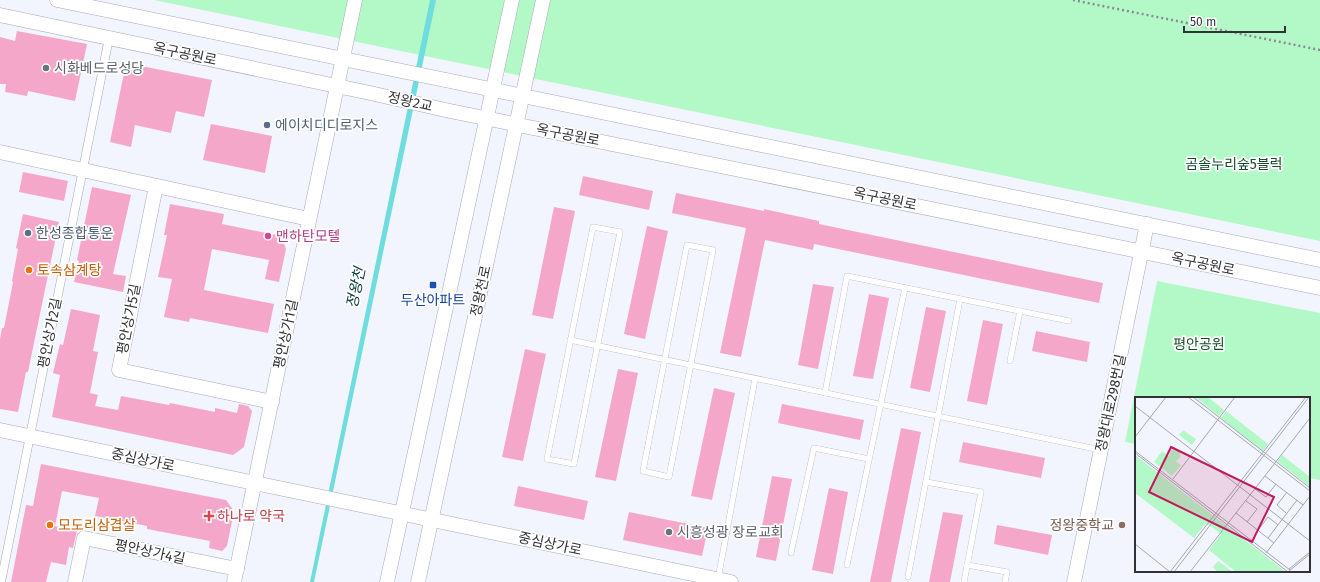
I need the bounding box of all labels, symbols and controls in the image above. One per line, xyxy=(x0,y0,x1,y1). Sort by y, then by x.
scale bar xyxy=(1184,8,1285,34)
text: 50 m xyxy=(1190,15,1216,29)
street label: 옥구공원로 xyxy=(152,39,218,69)
place label: 시화베드로성당 xyxy=(54,60,144,77)
marker: 시화베드로성당 xyxy=(41,63,51,73)
street label: 정왕2교 xyxy=(386,89,434,115)
place label: 에이치디디로지스 xyxy=(275,117,378,134)
marker: 에이치디디로지스 xyxy=(262,120,272,130)
street label: 옥구공원로 xyxy=(535,121,601,150)
park label: 곰솔누리숲5블럭 xyxy=(1185,156,1283,173)
street label: 옥구공원로 xyxy=(852,184,918,214)
place label: 한성종합통운 xyxy=(36,225,113,242)
marker: 한성종합통운 xyxy=(23,228,33,238)
place label: 맨하탄모텔 xyxy=(276,228,340,245)
marker: 맨하탄모텔 xyxy=(263,231,273,241)
street label: 옥구공원로 xyxy=(1170,249,1236,279)
place label: 토속삼계탕 xyxy=(37,262,102,279)
water label: 정왕천 xyxy=(343,264,370,310)
street label: 정왕천로 xyxy=(467,264,495,318)
marker: 토속삼계탕 xyxy=(24,265,34,275)
marker: 두산아파트 xyxy=(428,280,438,290)
street label: 평안상가5길 xyxy=(114,282,144,356)
place label: 두산아파트 xyxy=(401,292,465,309)
street label: 평안상가2길 xyxy=(35,296,65,370)
street label: 평안상가1길 xyxy=(270,298,302,370)
park label: 평안공원 xyxy=(1173,336,1225,353)
street label: 정왕대로298번길 xyxy=(1092,353,1130,453)
inset map xyxy=(1135,397,1310,572)
street label: 중심상가로 xyxy=(110,445,176,475)
place label: 하나로 약국 xyxy=(217,508,285,525)
marker: 하나로 약국 xyxy=(204,511,214,521)
place label: 모도리삼겹살 xyxy=(58,517,135,534)
place label: 정왕중학교 xyxy=(1050,517,1114,534)
marker: 모도리삼겹살 xyxy=(45,520,55,530)
marker: 정왕중학교 xyxy=(1117,520,1127,530)
place label: 시흥성광 장로교회 xyxy=(677,524,784,541)
marker: 시흥성광 장로교회 xyxy=(664,527,674,537)
street label: 중심상가로 xyxy=(517,529,583,559)
street label: 평안상가4길 xyxy=(113,536,187,568)

